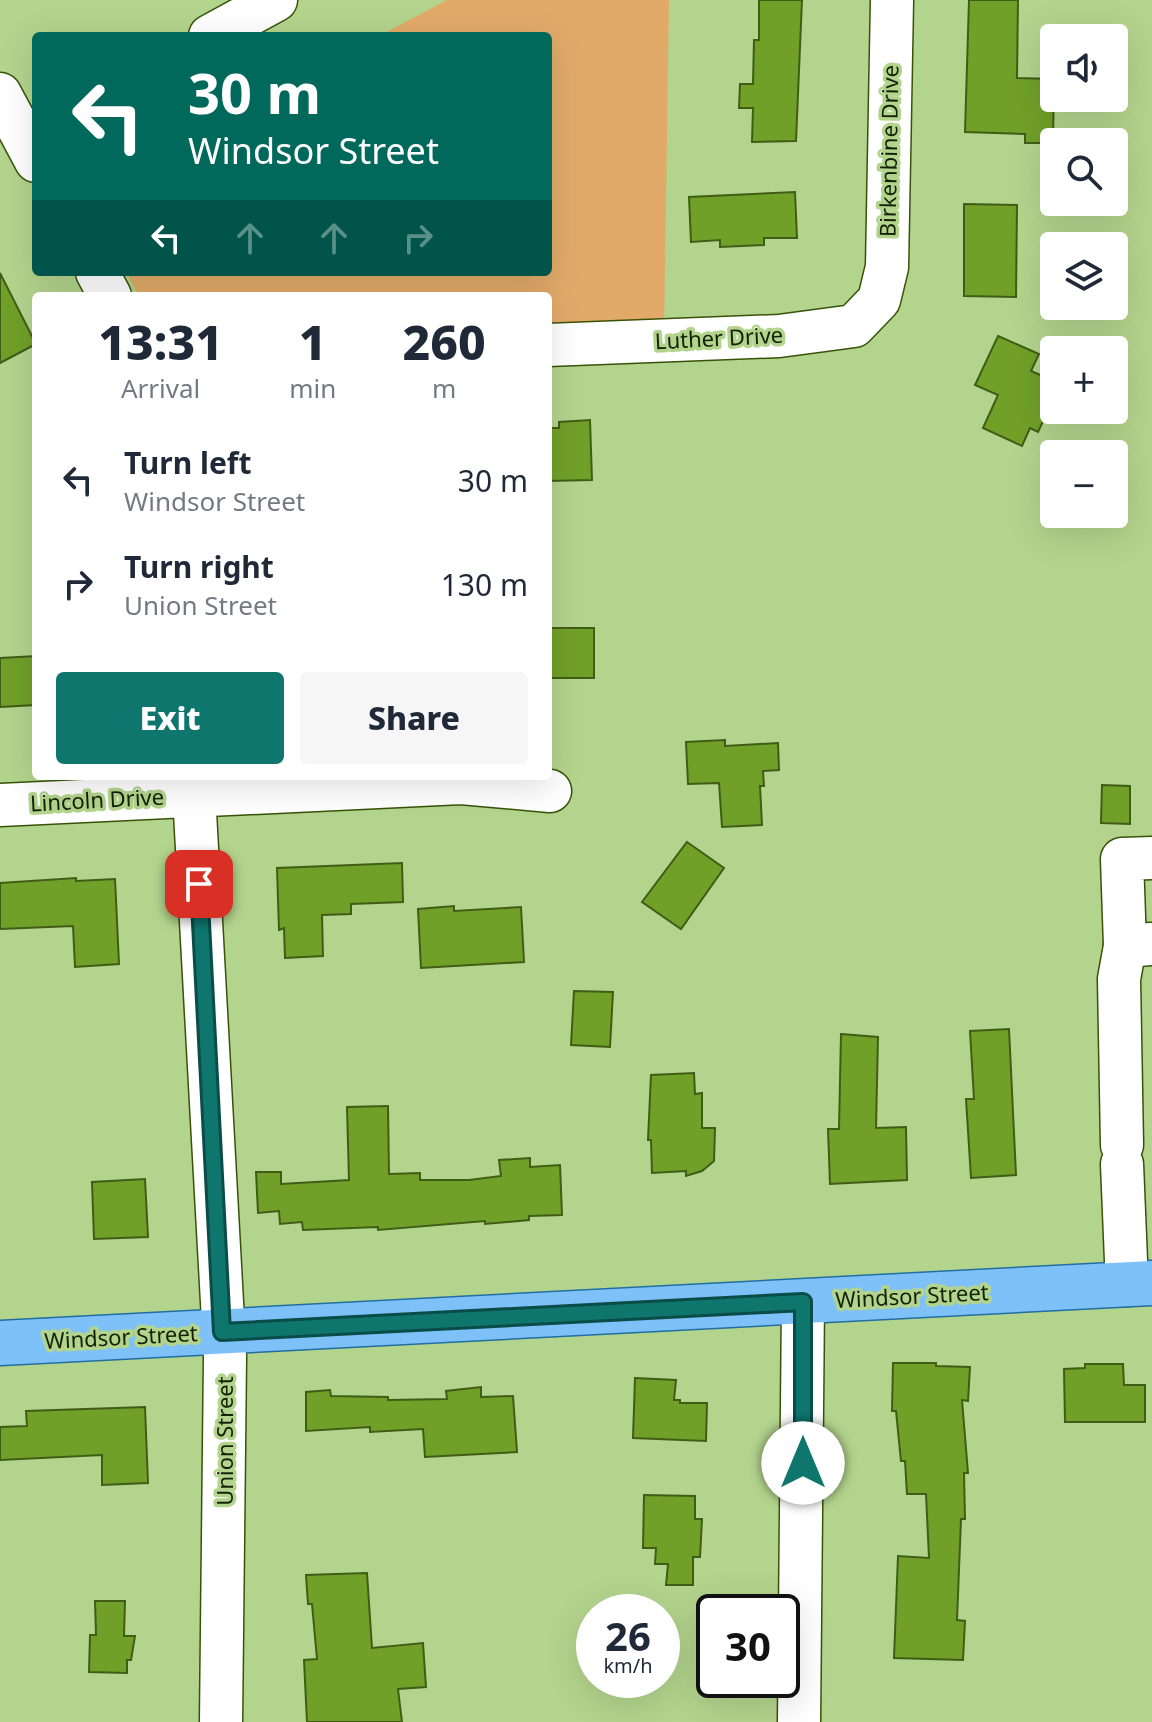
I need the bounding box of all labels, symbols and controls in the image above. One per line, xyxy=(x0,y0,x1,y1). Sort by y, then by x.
map controls xyxy=(1040,24,1128,528)
button: sound xyxy=(1040,24,1128,112)
text: 30 m xyxy=(188,54,321,130)
icon: left xyxy=(56,64,160,168)
street label: Birkenbine Drive xyxy=(872,65,905,237)
text: Windsor Street xyxy=(188,126,439,175)
button: search xyxy=(1040,128,1128,216)
icon: left xyxy=(144,216,188,260)
icon: ahead xyxy=(228,216,272,260)
icon: ahead xyxy=(312,216,356,260)
icon: right xyxy=(396,216,440,260)
button: layers xyxy=(1040,232,1128,320)
text: 13:31 xyxy=(98,309,223,374)
text: 1 xyxy=(299,309,327,374)
text: 260 xyxy=(403,309,486,374)
street label: Luther Drive xyxy=(654,319,784,355)
button: + xyxy=(1040,336,1128,424)
text: Arrival xyxy=(121,370,200,406)
text: min xyxy=(289,370,336,406)
text: m xyxy=(432,370,456,406)
button: − xyxy=(1040,440,1128,528)
text: Turn left xyxy=(124,442,252,483)
icon: left xyxy=(56,458,100,502)
text: 30 m xyxy=(458,460,528,501)
text: Windsor Street xyxy=(124,483,305,519)
text: Turn right xyxy=(124,546,274,587)
icon: right xyxy=(56,562,100,606)
text: 130 m xyxy=(441,564,528,605)
text: Union Street xyxy=(124,587,277,623)
button: Exit xyxy=(56,672,284,764)
button: Share xyxy=(300,672,528,764)
street label: Lincoln Drive xyxy=(29,781,165,817)
pin xyxy=(165,850,233,918)
icon: arrive xyxy=(177,862,221,906)
street label: Windsor Street xyxy=(835,1276,989,1314)
street label: Windsor Street xyxy=(44,1317,198,1355)
street label: Union Street xyxy=(209,1376,239,1506)
position arrow xyxy=(761,1421,845,1505)
speed limit sign: 30 xyxy=(696,1594,800,1698)
text: 26 xyxy=(605,1608,651,1663)
text: km/h xyxy=(603,1652,653,1679)

